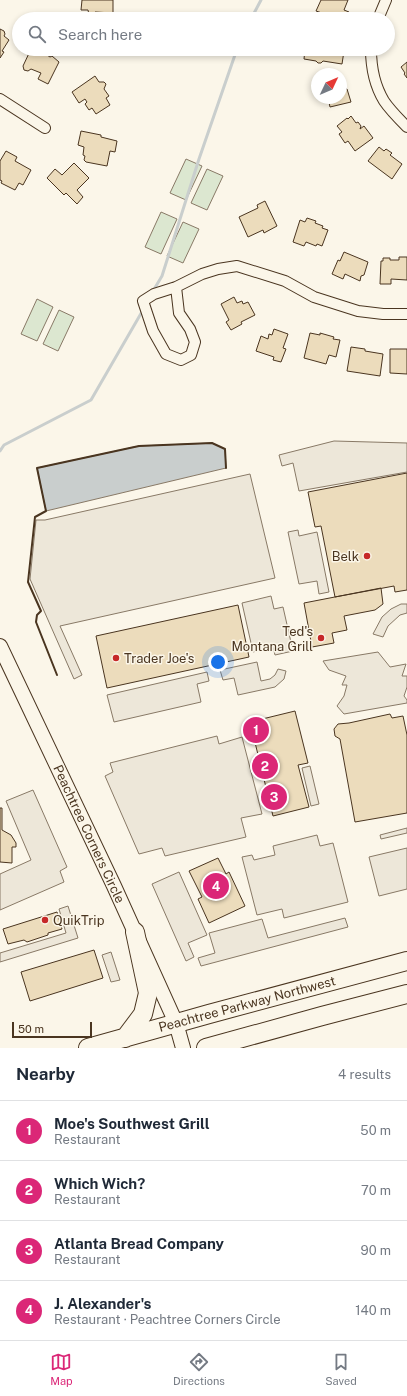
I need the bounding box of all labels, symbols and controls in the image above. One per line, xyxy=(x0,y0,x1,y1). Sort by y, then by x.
search box xyxy=(12,12,395,56)
icon: search xyxy=(26,23,48,45)
text: Search here xyxy=(58,26,142,43)
north arrow xyxy=(311,68,347,104)
place label: Belk xyxy=(332,549,359,564)
marker: Belk xyxy=(362,551,372,561)
place label: Ted's Montana Grill xyxy=(231,624,313,654)
marker: Ted's Montana Grill xyxy=(316,633,326,643)
place label: Trader Joe's xyxy=(124,651,194,666)
your location xyxy=(208,652,228,672)
marker: Trader Joe's xyxy=(111,653,121,663)
pin: 1 xyxy=(243,715,269,745)
pin: 2 xyxy=(252,751,278,781)
street label: Peachtree Corners Circle xyxy=(50,762,128,906)
pin: 3 xyxy=(261,782,287,812)
pin: 4 xyxy=(203,871,229,901)
place label: QuikTrip xyxy=(53,913,105,928)
marker: QuikTrip xyxy=(40,915,50,925)
street label: Peachtree Parkway Northwest xyxy=(157,973,337,1035)
scale bar xyxy=(12,1020,92,1039)
text: 50 m xyxy=(18,1023,44,1035)
text: Nearby xyxy=(16,1064,75,1084)
text: 4 results xyxy=(338,1067,391,1082)
text: Moe's Southwest Grill xyxy=(54,1115,210,1132)
text: 1 xyxy=(26,1123,32,1138)
text: 50 m xyxy=(360,1123,391,1138)
text: Restaurant xyxy=(54,1132,120,1147)
text: Which Wich? xyxy=(54,1175,145,1192)
text: 2 xyxy=(25,1183,33,1198)
text: 70 m xyxy=(361,1183,391,1198)
text: Restaurant xyxy=(54,1192,120,1207)
text: Atlanta Bread Company xyxy=(54,1235,224,1252)
text: 3 xyxy=(25,1243,33,1258)
text: 90 m xyxy=(361,1243,391,1258)
text: Restaurant xyxy=(54,1252,120,1267)
text: J. Alexander's xyxy=(54,1295,151,1312)
text: 4 xyxy=(25,1303,33,1318)
text: 140 m xyxy=(355,1303,391,1318)
text: Restaurant · Peachtree Corners Circle xyxy=(54,1312,281,1327)
tab: Map xyxy=(50,1351,73,1387)
tab: Directions xyxy=(173,1351,225,1387)
tab: Saved xyxy=(325,1351,357,1387)

